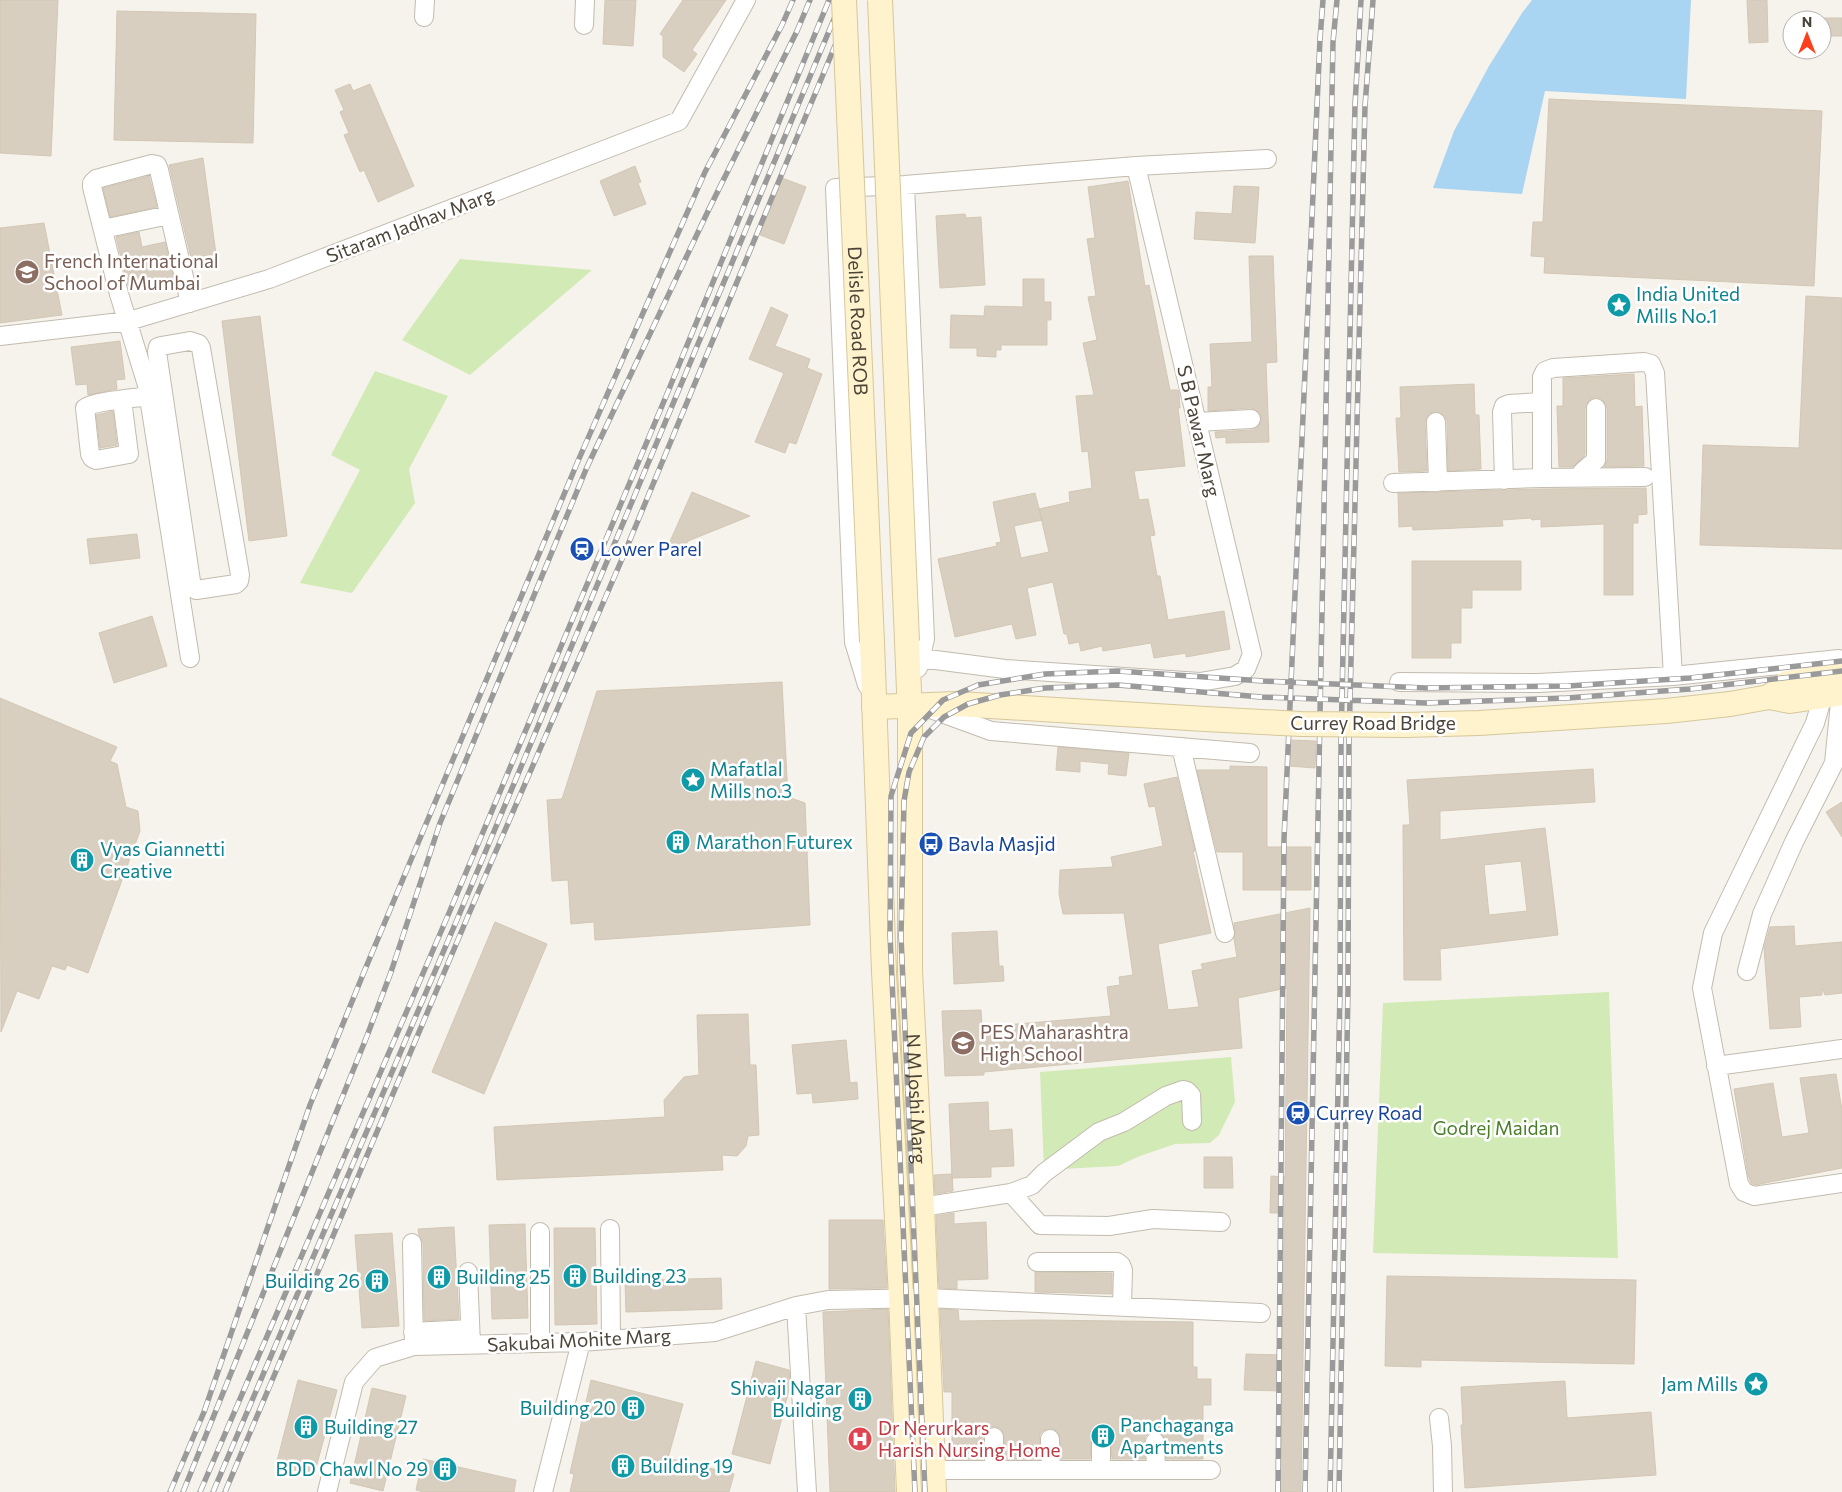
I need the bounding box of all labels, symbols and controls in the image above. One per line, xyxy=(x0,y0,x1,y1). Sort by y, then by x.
north arrow xyxy=(1782,10,1832,60)
text: N xyxy=(1802,13,1812,30)
street label: Sitaram Jadhav Marg xyxy=(323,182,497,267)
street label: Delisle Road ROB xyxy=(844,246,873,396)
place label: French International School of Mumbai xyxy=(44,249,219,294)
school or university icon: French International School of Mumbai xyxy=(14,259,40,285)
place label: India United Mills No.1 xyxy=(1636,282,1740,327)
place icon: India United Mills No.1 xyxy=(1606,292,1632,318)
street label: S B Pawar Marg xyxy=(1173,363,1226,499)
station icon: Lower Parel xyxy=(569,536,595,562)
place label: Lower Parel xyxy=(600,537,702,560)
street label: Currey Road Bridge xyxy=(1290,711,1456,734)
place label: Mafatlal Mills no.3 xyxy=(710,757,792,802)
place icon: Mafatlal Mills no.3 xyxy=(680,767,706,793)
building icon: Marathon Futurex xyxy=(665,829,691,855)
place label: Marathon Futurex xyxy=(696,830,853,853)
bus stop icon: Bavla Masjid xyxy=(918,831,944,857)
place label: Bavla Masjid xyxy=(948,832,1055,855)
place label: Vyas Giannetti Creative xyxy=(100,837,225,882)
building icon: Vyas Giannetti Creative xyxy=(69,847,95,873)
place label: PES Maharashtra High School xyxy=(980,1020,1129,1065)
school or university icon: PES Maharashtra High School xyxy=(950,1030,976,1056)
street label: N M Joshi Marg xyxy=(902,1033,932,1164)
station icon: Currey Road xyxy=(1285,1100,1311,1126)
place label: Currey Road xyxy=(1316,1101,1422,1124)
park label: Godrej Maidan xyxy=(1433,1116,1559,1139)
building icon: Building 23 xyxy=(562,1263,588,1289)
building icon: Building 25 xyxy=(426,1264,452,1290)
place label: Building 23 xyxy=(592,1264,687,1287)
place label: Building 25 xyxy=(456,1265,551,1288)
building icon: Building 26 xyxy=(364,1268,390,1294)
place label: Building 26 xyxy=(265,1269,360,1292)
street label: Sakubai Mohite Marg xyxy=(486,1323,671,1356)
place icon: Jam Mills xyxy=(1743,1371,1769,1397)
place label: Jam Mills xyxy=(1661,1372,1738,1395)
place label: Shivaji Nagar Building xyxy=(730,1376,842,1421)
building icon: Shivaji Nagar Building xyxy=(847,1386,873,1412)
building icon: Building 20 xyxy=(620,1395,646,1421)
place label: Building 20 xyxy=(520,1396,616,1419)
place label: Panchaganga Apartments xyxy=(1120,1413,1234,1458)
building icon: Building 27 xyxy=(293,1414,319,1440)
place label: Building 27 xyxy=(324,1415,418,1438)
place label: Dr Nerurkars Harish Nursing Home xyxy=(878,1416,1061,1461)
building icon: Panchaganga Apartments xyxy=(1090,1423,1116,1449)
hospital icon: Dr Nerurkars Harish Nursing Home xyxy=(847,1426,873,1452)
building icon: Building 19 xyxy=(610,1453,636,1479)
place label: Building 19 xyxy=(640,1454,733,1477)
building icon: BDD Chawl No 29 xyxy=(432,1456,458,1482)
place label: BDD Chawl No 29 xyxy=(275,1457,428,1480)

